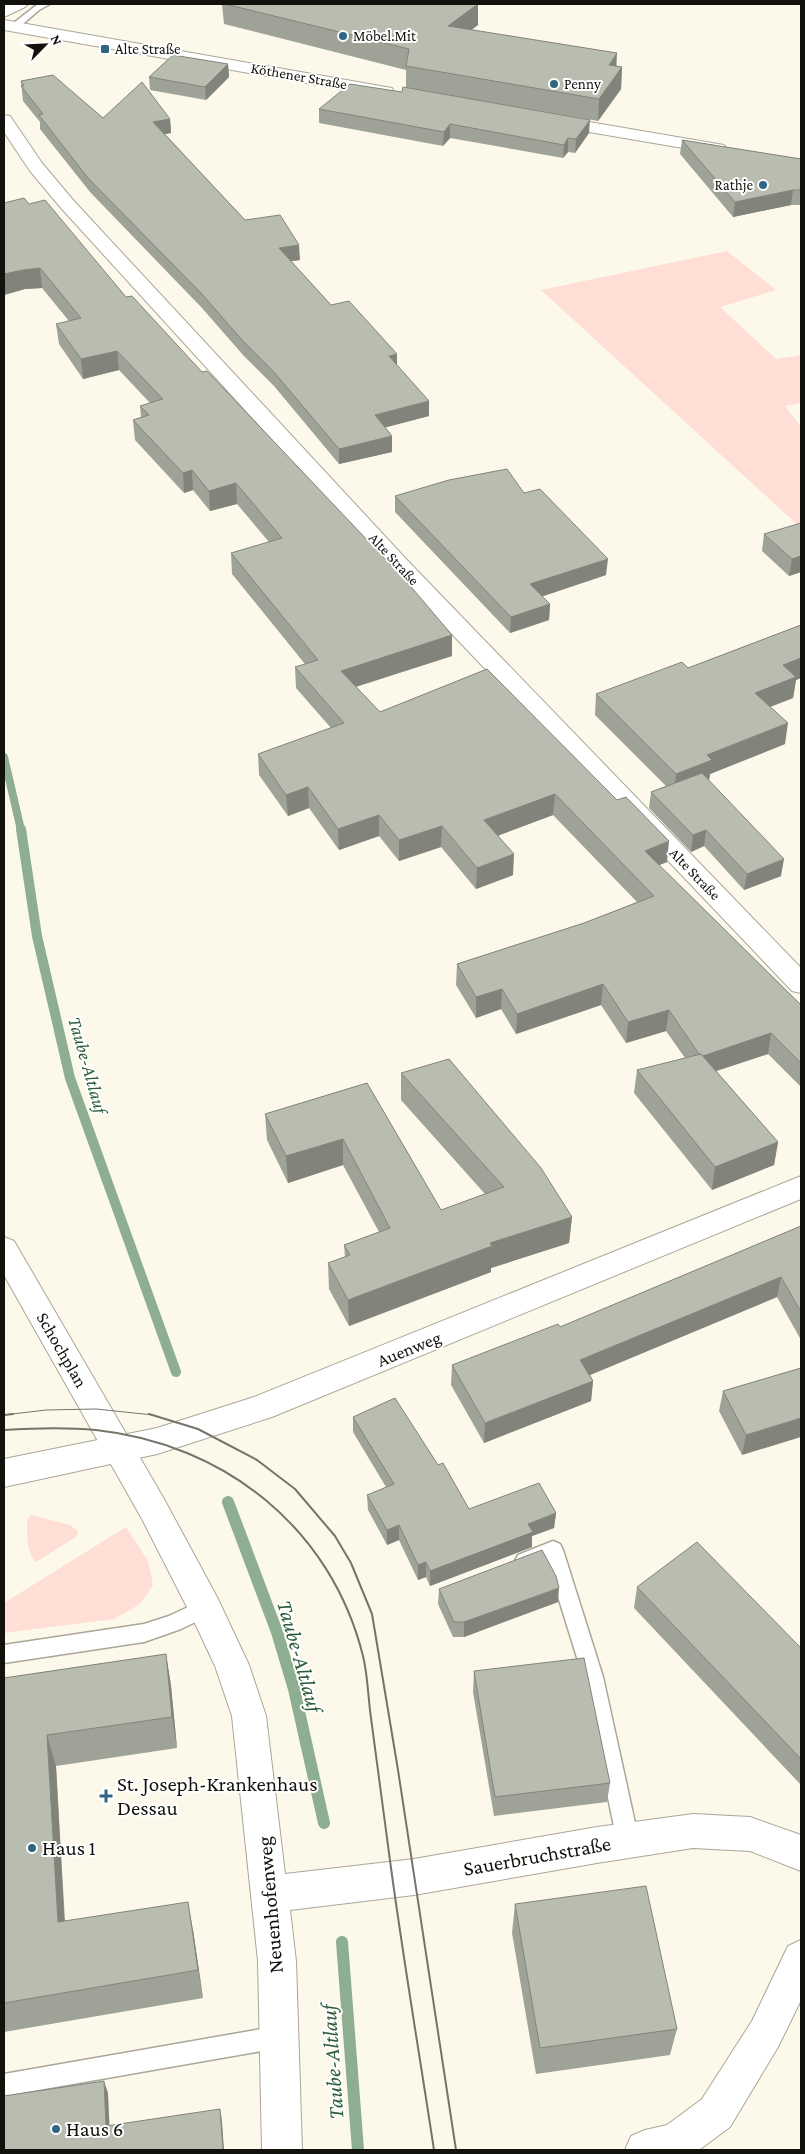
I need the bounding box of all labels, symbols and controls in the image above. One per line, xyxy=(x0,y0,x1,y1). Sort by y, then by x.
north arrow xyxy=(20,20,70,70)
place label: Möbel.Mit xyxy=(353,28,417,44)
marker: Möbel.Mit xyxy=(337,30,349,42)
text: N xyxy=(48,32,66,48)
place label: Alte Straße xyxy=(115,41,181,57)
marker: Alte Straße xyxy=(99,43,111,55)
street label: Köthener Straße xyxy=(250,60,349,92)
place label: Penny xyxy=(564,76,601,93)
marker: Penny xyxy=(548,78,560,90)
place label: Rathje xyxy=(715,177,753,194)
marker: Rathje xyxy=(757,179,769,191)
street label: Alte Straße xyxy=(366,530,423,589)
street label: Alte Straße xyxy=(666,845,724,903)
water label: Taube-Altlauf xyxy=(64,1014,113,1119)
street label: Schochplan xyxy=(32,1309,92,1391)
street label: Auenweg xyxy=(374,1327,444,1371)
water label: Taube-Altlauf xyxy=(272,1597,329,1718)
place label: St. Joseph-Krankenhaus Dessau xyxy=(117,1772,317,1820)
marker: St. Joseph-Krankenhaus Dessau xyxy=(99,1789,113,1803)
street label: Sauerbruchstraße xyxy=(461,1831,613,1881)
street label: Neuenhofenweg xyxy=(252,1835,288,1975)
place label: Haus 1 xyxy=(42,1836,96,1860)
marker: Haus 1 xyxy=(26,1842,38,1854)
water label: Taube-Altlauf xyxy=(315,2000,348,2120)
place label: Haus 6 xyxy=(66,2117,123,2141)
marker: Haus 6 xyxy=(50,2123,62,2135)

